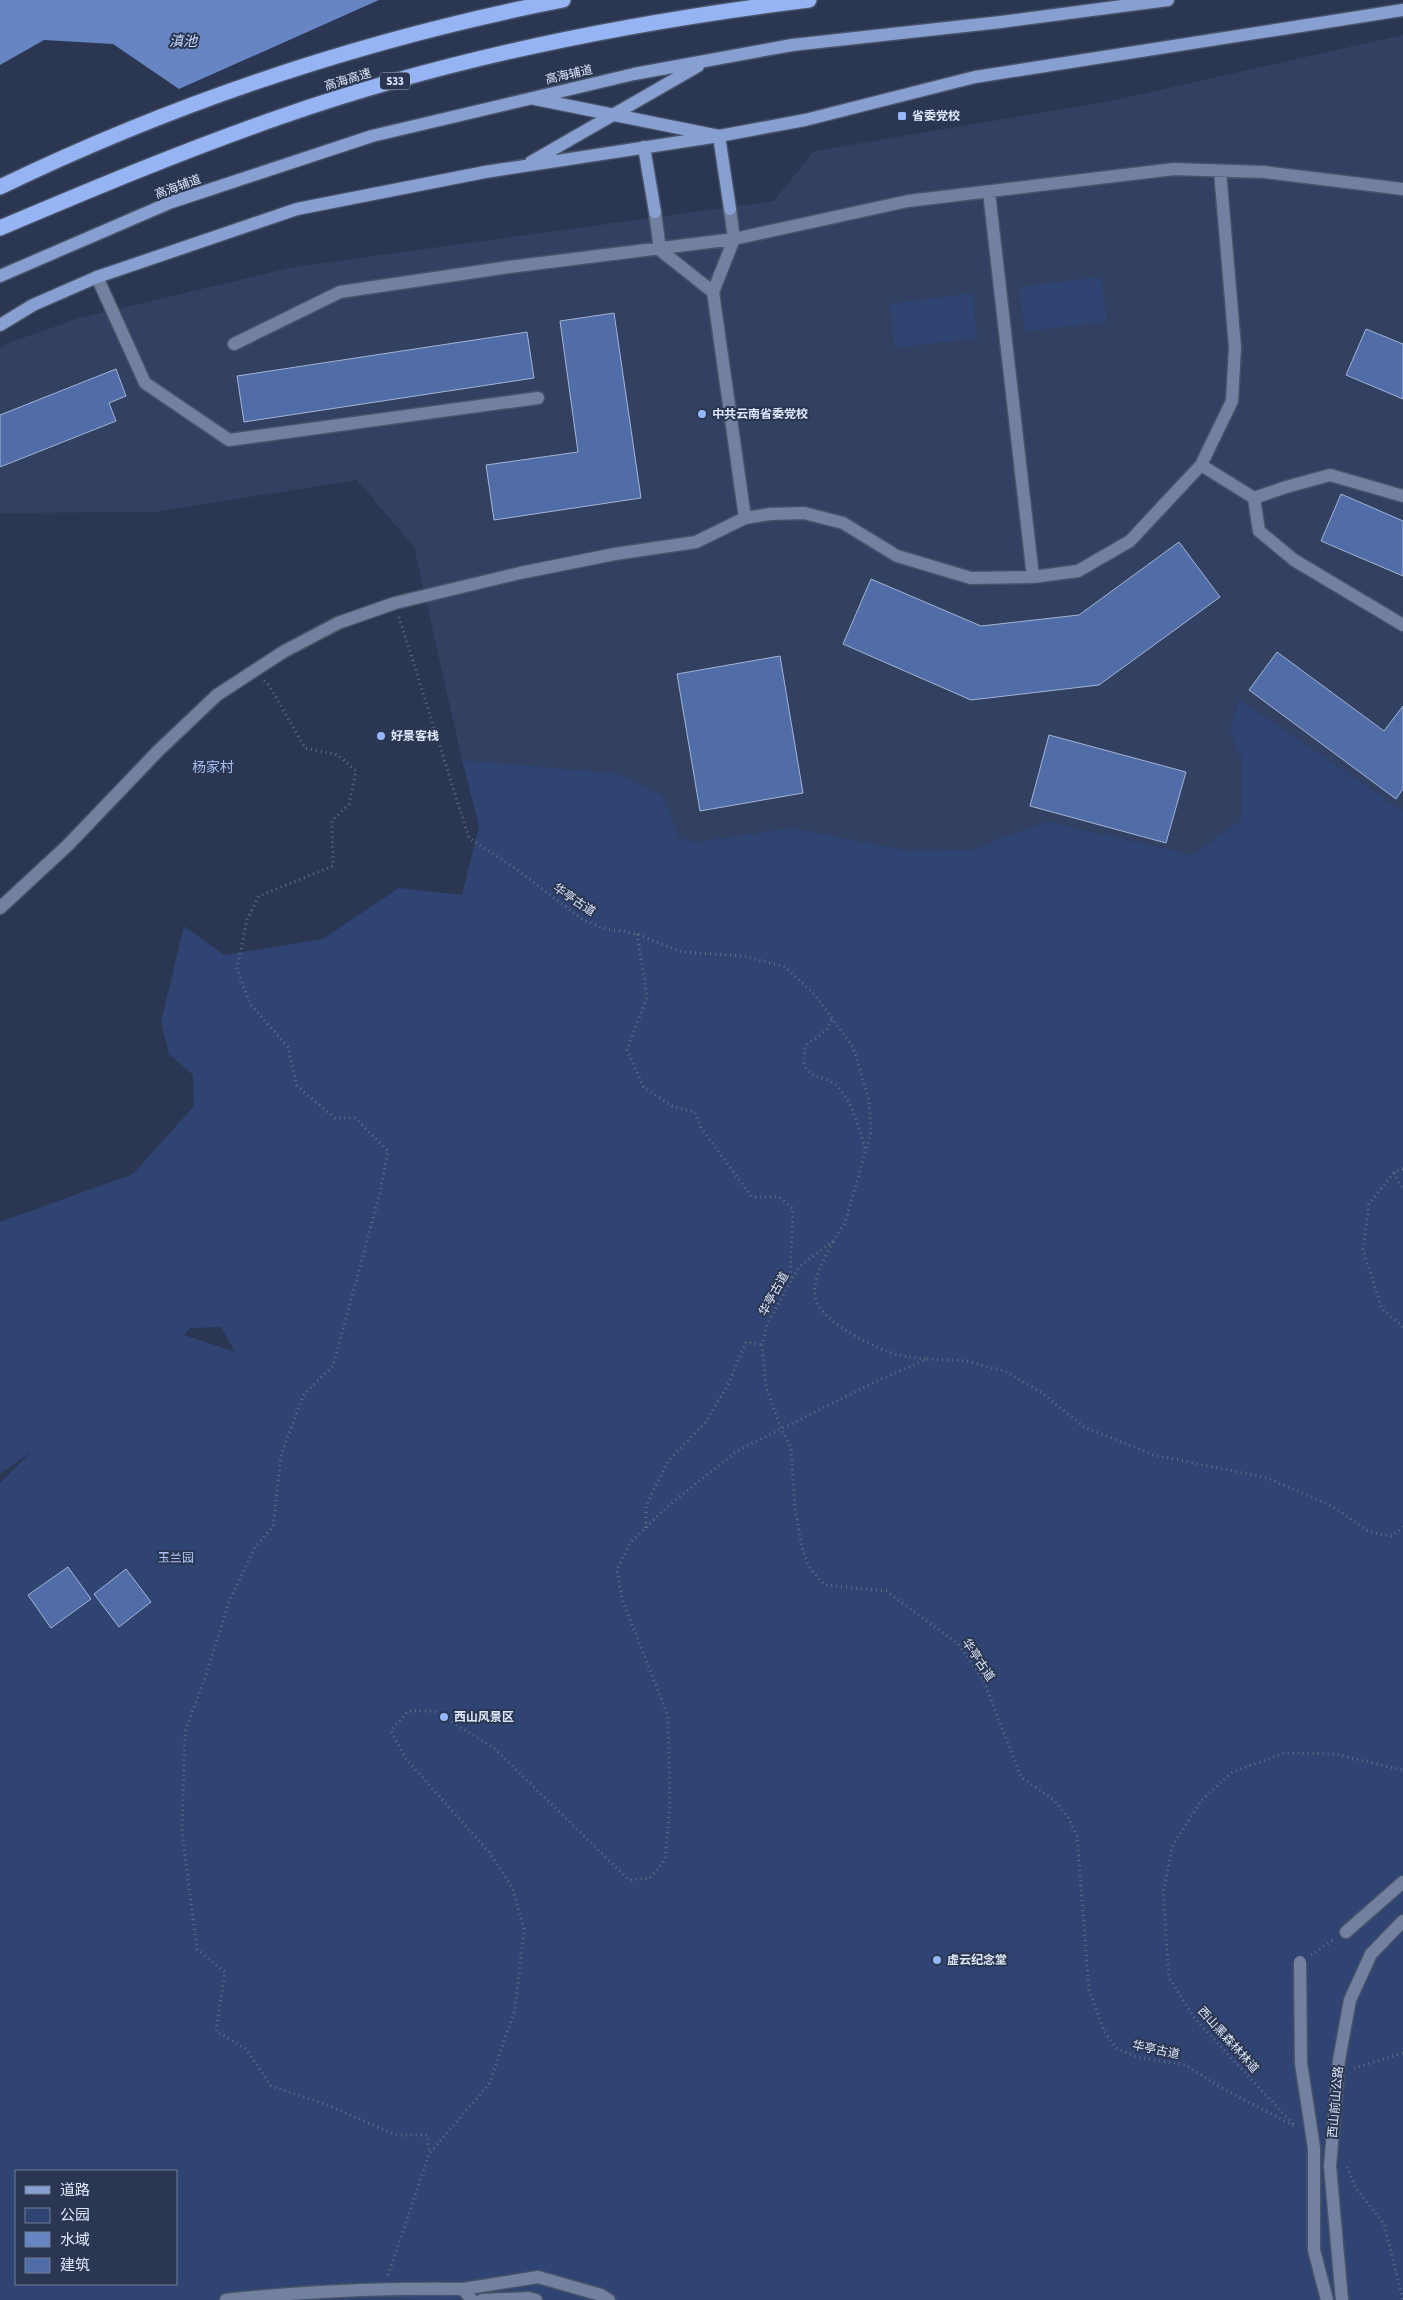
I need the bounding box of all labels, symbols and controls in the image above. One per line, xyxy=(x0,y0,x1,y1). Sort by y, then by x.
water label: 滇池 xyxy=(169,32,199,52)
street label: 高海辅道 xyxy=(544,61,594,89)
street label: 高海高速 xyxy=(323,65,373,95)
road number: S33 xyxy=(380,72,410,90)
place label: 省委党校 xyxy=(912,108,960,125)
marker: 省委党校 xyxy=(896,110,908,122)
street label: 高海辅道 xyxy=(153,171,203,203)
place label: 中共云南省委党校 xyxy=(712,406,808,423)
marker: 中共云南省委党校 xyxy=(696,408,708,420)
place label: 好景客栈 xyxy=(391,728,439,745)
marker: 好景客栈 xyxy=(375,730,387,742)
district label: 杨家村 xyxy=(192,758,234,778)
street label: 华亭古道 xyxy=(549,880,599,920)
street label: 华亭古道 xyxy=(755,1269,793,1319)
park label: 玉兰园 xyxy=(158,1550,194,1567)
street label: 华亭古道 xyxy=(958,1635,998,1685)
place label: 西山风景区 xyxy=(454,1709,514,1726)
marker: 西山风景区 xyxy=(438,1711,450,1723)
place label: 虚云纪念堂 xyxy=(947,1952,1007,1969)
marker: 虚云纪念堂 xyxy=(931,1954,943,1966)
street label: 西山黑森林林道 xyxy=(1194,2003,1262,2077)
street label: 华亭古道 xyxy=(1131,2037,1181,2063)
street label: 西山前山公路 xyxy=(1324,2065,1348,2139)
legend xyxy=(15,2170,178,2285)
text: 道路 xyxy=(60,2180,90,2201)
text: 公园 xyxy=(60,2205,90,2226)
text: 水域 xyxy=(60,2230,90,2251)
text: 建筑 xyxy=(60,2255,90,2276)

